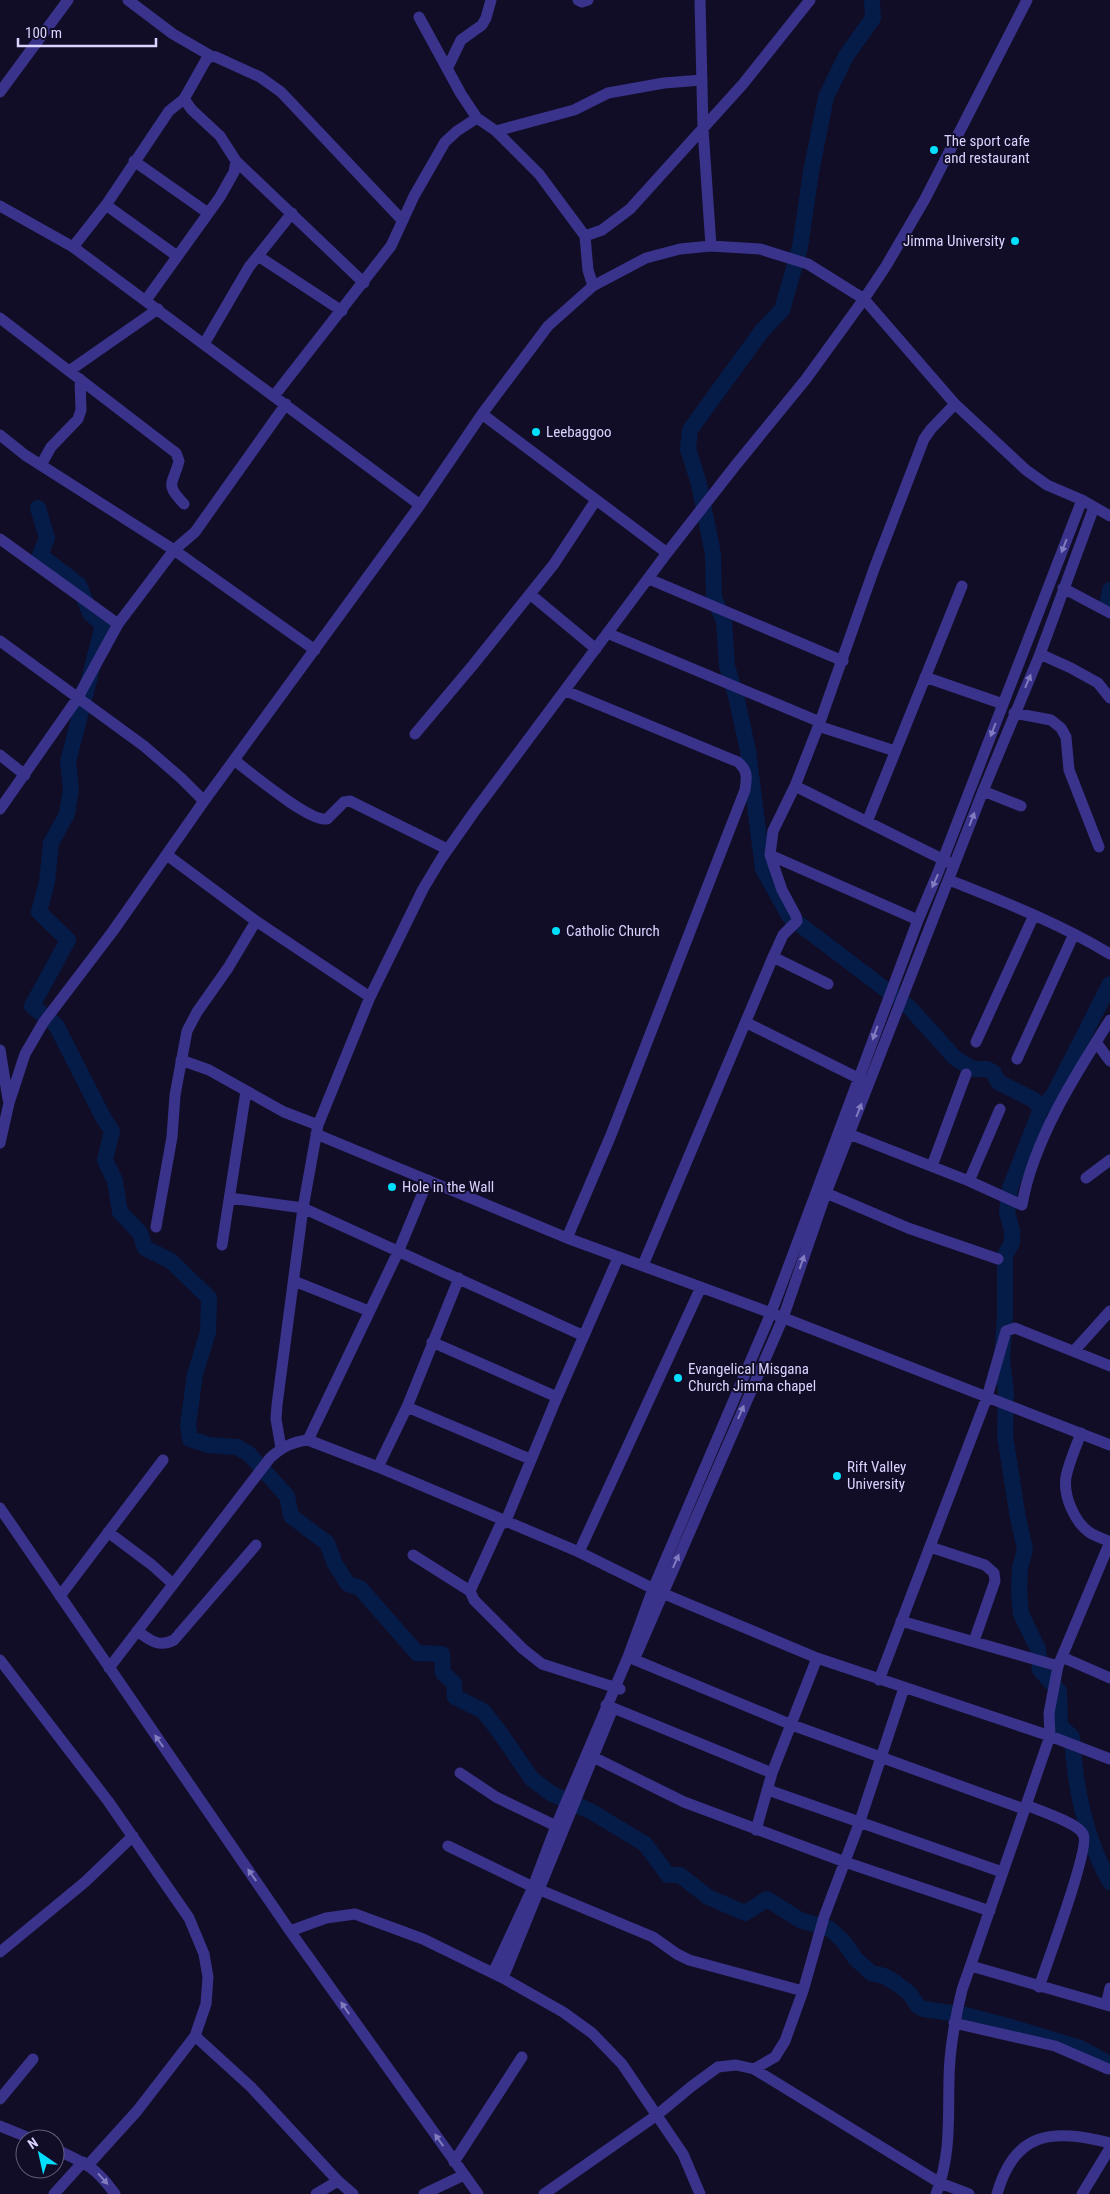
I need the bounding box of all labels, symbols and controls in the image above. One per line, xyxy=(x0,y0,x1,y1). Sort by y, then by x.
scale bar xyxy=(18,15,155,47)
text: 100 m xyxy=(25,24,62,42)
place label: The sport cafe and restaurant xyxy=(944,132,1030,167)
marker: The sport cafe and restaurant xyxy=(928,144,940,156)
place label: Jimma University xyxy=(903,232,1005,250)
marker: Jimma University xyxy=(1009,235,1021,247)
place label: Leebaggoo xyxy=(546,423,612,441)
marker: Leebaggoo xyxy=(530,426,542,438)
one-way arrow xyxy=(1060,538,1067,553)
one-way arrow xyxy=(1025,674,1033,688)
one-way arrow xyxy=(989,723,997,738)
one-way arrow xyxy=(968,811,976,826)
one-way arrow xyxy=(930,874,938,888)
place label: Catholic Church xyxy=(566,922,660,940)
marker: Catholic Church xyxy=(550,925,562,937)
one-way arrow xyxy=(871,1025,878,1040)
one-way arrow xyxy=(856,1102,863,1117)
place label: Hole in the Wall xyxy=(402,1178,494,1196)
marker: Hole in the Wall xyxy=(386,1181,398,1193)
one-way arrow xyxy=(798,1254,806,1269)
place label: Evangelical Misgana Church Jimma chapel xyxy=(688,1360,816,1395)
marker: Evangelical Misgana Church Jimma chapel xyxy=(672,1372,684,1384)
one-way arrow xyxy=(738,1405,746,1419)
place label: Rift Valley University xyxy=(847,1458,906,1493)
marker: Rift Valley University xyxy=(831,1470,843,1482)
one-way arrow xyxy=(672,1554,680,1568)
one-way arrow xyxy=(154,1734,164,1748)
one-way arrow xyxy=(247,1868,257,1882)
one-way arrow xyxy=(340,2001,350,2015)
north arrow xyxy=(15,2129,65,2179)
one-way arrow xyxy=(434,2133,444,2147)
text: N xyxy=(25,2134,41,2152)
one-way arrow xyxy=(97,2172,108,2185)

